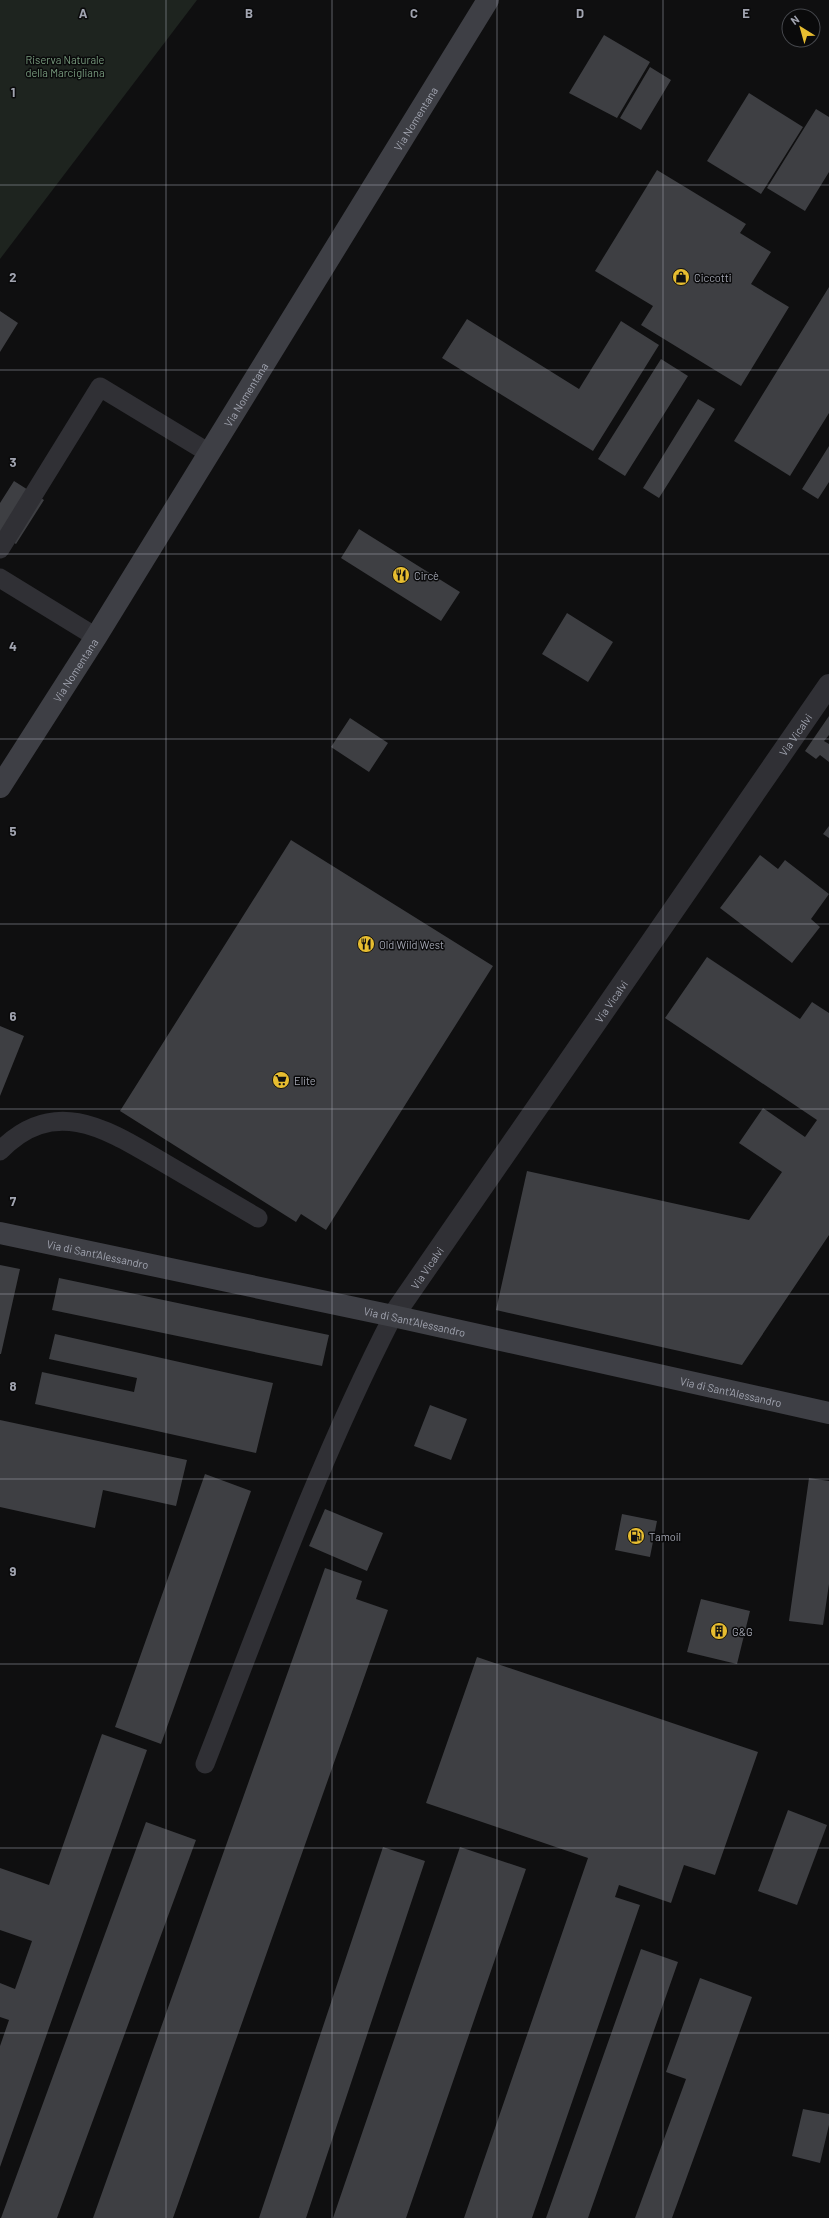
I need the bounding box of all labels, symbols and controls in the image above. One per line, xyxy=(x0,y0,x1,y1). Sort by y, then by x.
text: A xyxy=(79,5,88,21)
text: B xyxy=(245,5,253,21)
text: C xyxy=(410,5,418,21)
text: D xyxy=(576,5,584,21)
text: E xyxy=(742,5,750,21)
north arrow xyxy=(781,8,821,48)
text: N xyxy=(788,12,802,27)
park label: Riserva Naturale della Marcigliana xyxy=(25,53,105,79)
text: 1 xyxy=(11,84,15,100)
street label: Via Nomentana xyxy=(391,84,440,153)
shop icon: Ciccotti xyxy=(671,267,691,287)
text: 2 xyxy=(9,269,17,285)
place label: Ciccotti xyxy=(694,271,732,284)
street label: Via Nomentana xyxy=(221,360,270,429)
text: 3 xyxy=(9,454,17,470)
restaurant icon: Circè xyxy=(391,565,411,585)
place label: Circè xyxy=(414,569,439,582)
street label: Via Nomentana xyxy=(50,636,100,704)
text: 4 xyxy=(9,638,17,654)
street label: Via Vicalvi xyxy=(776,711,814,758)
text: 5 xyxy=(9,823,17,839)
restaurant icon: Old Wild West xyxy=(356,934,376,954)
place label: Old Wild West xyxy=(379,938,444,951)
street label: Via Vicalvi xyxy=(592,977,630,1024)
text: 6 xyxy=(10,1008,17,1024)
supermarket icon: Elite xyxy=(271,1070,291,1090)
place label: Elite xyxy=(294,1074,316,1087)
text: 7 xyxy=(10,1193,17,1209)
street label: Via di Sant'Alessandro xyxy=(46,1237,150,1271)
street label: Via Vicalvi xyxy=(407,1244,446,1291)
street label: Via di Sant'Alessandro xyxy=(363,1304,467,1338)
street label: Via di Sant'Alessandro xyxy=(679,1374,783,1409)
text: 8 xyxy=(9,1378,17,1394)
fuel station icon: Tamoil xyxy=(626,1526,646,1546)
place label: Tamoil xyxy=(649,1530,681,1543)
text: 9 xyxy=(10,1563,17,1579)
building icon: G&G xyxy=(709,1621,729,1641)
place label: G&G xyxy=(732,1625,753,1638)

